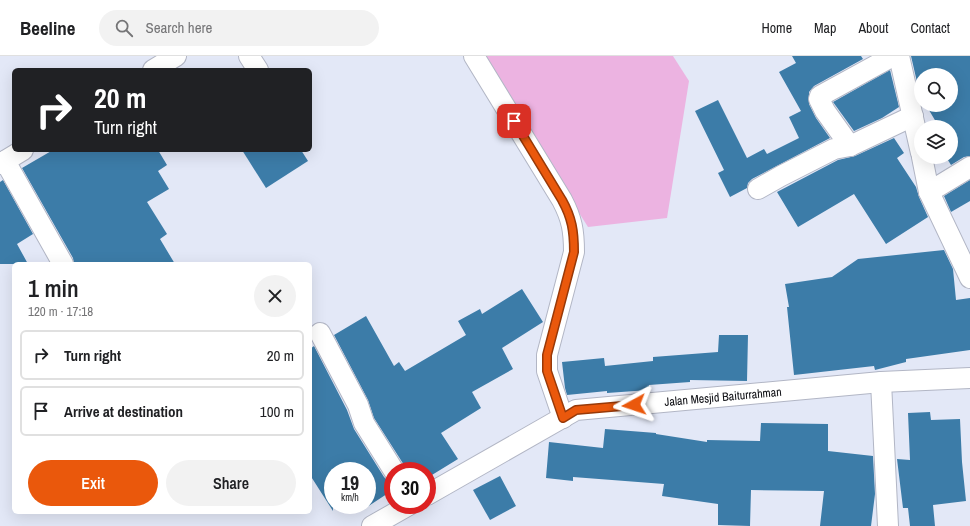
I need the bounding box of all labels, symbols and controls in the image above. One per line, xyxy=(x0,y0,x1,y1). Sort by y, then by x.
search box xyxy=(99,10,379,46)
text: Beeline xyxy=(20,15,75,41)
icon: search xyxy=(113,17,135,39)
text: Search here xyxy=(145,17,212,38)
text: Home xyxy=(761,19,792,37)
text: Map xyxy=(814,19,836,37)
text: About xyxy=(858,19,888,37)
text: Contact xyxy=(910,19,950,37)
map controls xyxy=(914,68,958,164)
button: search xyxy=(914,68,958,112)
text: 20 m xyxy=(94,79,146,117)
icon: right xyxy=(28,84,80,136)
pin xyxy=(497,104,531,138)
icon: arrive xyxy=(503,110,525,132)
text: Turn right xyxy=(94,115,157,140)
button: layers xyxy=(914,120,958,164)
text: 1 min xyxy=(28,272,79,304)
button: close xyxy=(254,275,296,317)
text: 120 m · 17:18 xyxy=(28,303,93,320)
icon: right xyxy=(30,344,52,366)
text: Turn right xyxy=(64,345,121,366)
text: 20 m xyxy=(267,345,294,366)
position arrow xyxy=(613,384,655,426)
street label: Jalan Mesjid Baiturrahman xyxy=(664,384,782,410)
icon: arrive xyxy=(30,400,52,422)
text: Arrive at destination xyxy=(64,401,183,422)
text: 100 m xyxy=(260,401,294,422)
button: Exit xyxy=(28,460,158,506)
button: Share xyxy=(166,460,296,506)
speed limit sign: 30 xyxy=(384,462,436,514)
text: 19 xyxy=(341,469,359,496)
text: km/h xyxy=(341,491,359,504)

